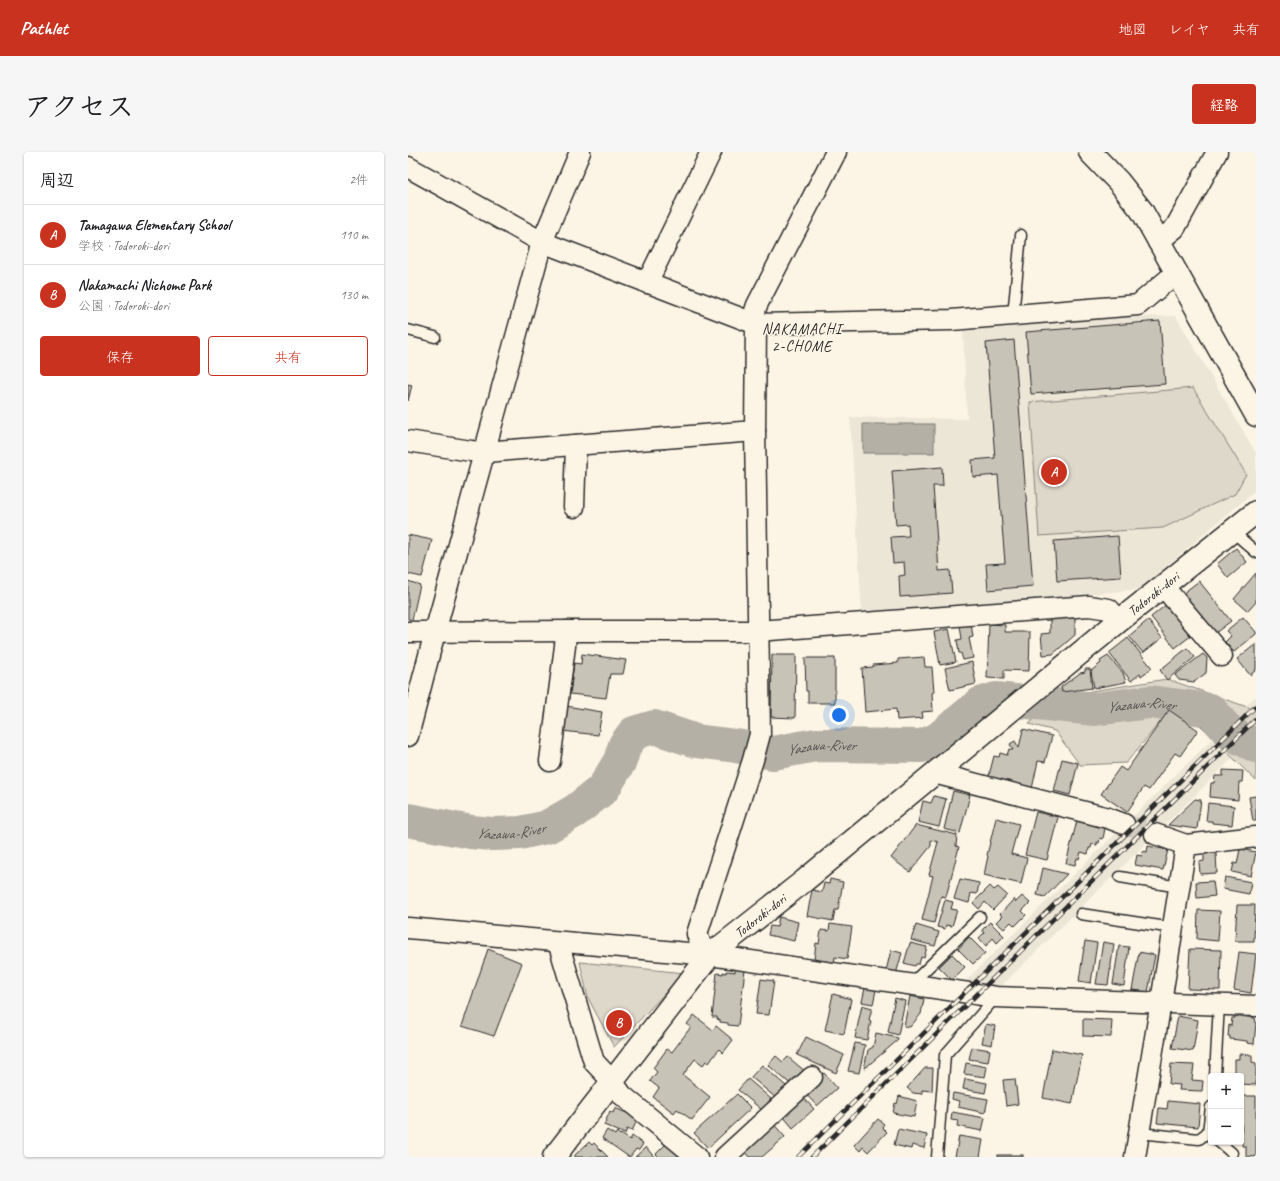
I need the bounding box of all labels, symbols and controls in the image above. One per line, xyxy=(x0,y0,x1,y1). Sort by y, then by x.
text: Pathlet xyxy=(20,16,68,40)
text: 地図 xyxy=(1119,21,1147,38)
text: レイヤ xyxy=(1169,21,1210,38)
text: 共有 xyxy=(1232,21,1260,38)
button: 経路 xyxy=(1192,84,1256,124)
text: アクセス xyxy=(24,89,134,124)
text: 周辺 xyxy=(40,170,74,191)
text: 2件 xyxy=(349,172,368,188)
text: Tamagawa Elementary School xyxy=(78,216,230,235)
text: A xyxy=(50,227,56,243)
text: 110 m xyxy=(340,227,368,243)
text: 学校 · Todoroki-dori xyxy=(78,238,169,254)
text: Nakamachi Nichome Park xyxy=(78,276,211,295)
text: B xyxy=(50,287,56,303)
text: 130 m xyxy=(340,287,368,303)
text: 公園 · Todoroki-dori xyxy=(78,298,169,314)
district label: NAKAMACHI 2-CHOME xyxy=(762,320,845,356)
button: 保存 xyxy=(40,336,200,376)
button: 共有 xyxy=(208,336,368,376)
pin: A xyxy=(1041,457,1067,487)
street label: Todoroki-dori xyxy=(1124,567,1185,620)
water label: Yazawa-River xyxy=(1106,693,1179,717)
your location xyxy=(829,705,849,725)
water label: Yazawa-River xyxy=(785,735,858,760)
water label: Yazawa-River xyxy=(475,818,549,844)
street label: Todoroki-dori xyxy=(731,889,792,942)
pin: B xyxy=(606,1008,632,1038)
map controls xyxy=(1208,1073,1244,1145)
button: + xyxy=(1208,1073,1244,1109)
button: − xyxy=(1208,1109,1244,1145)

